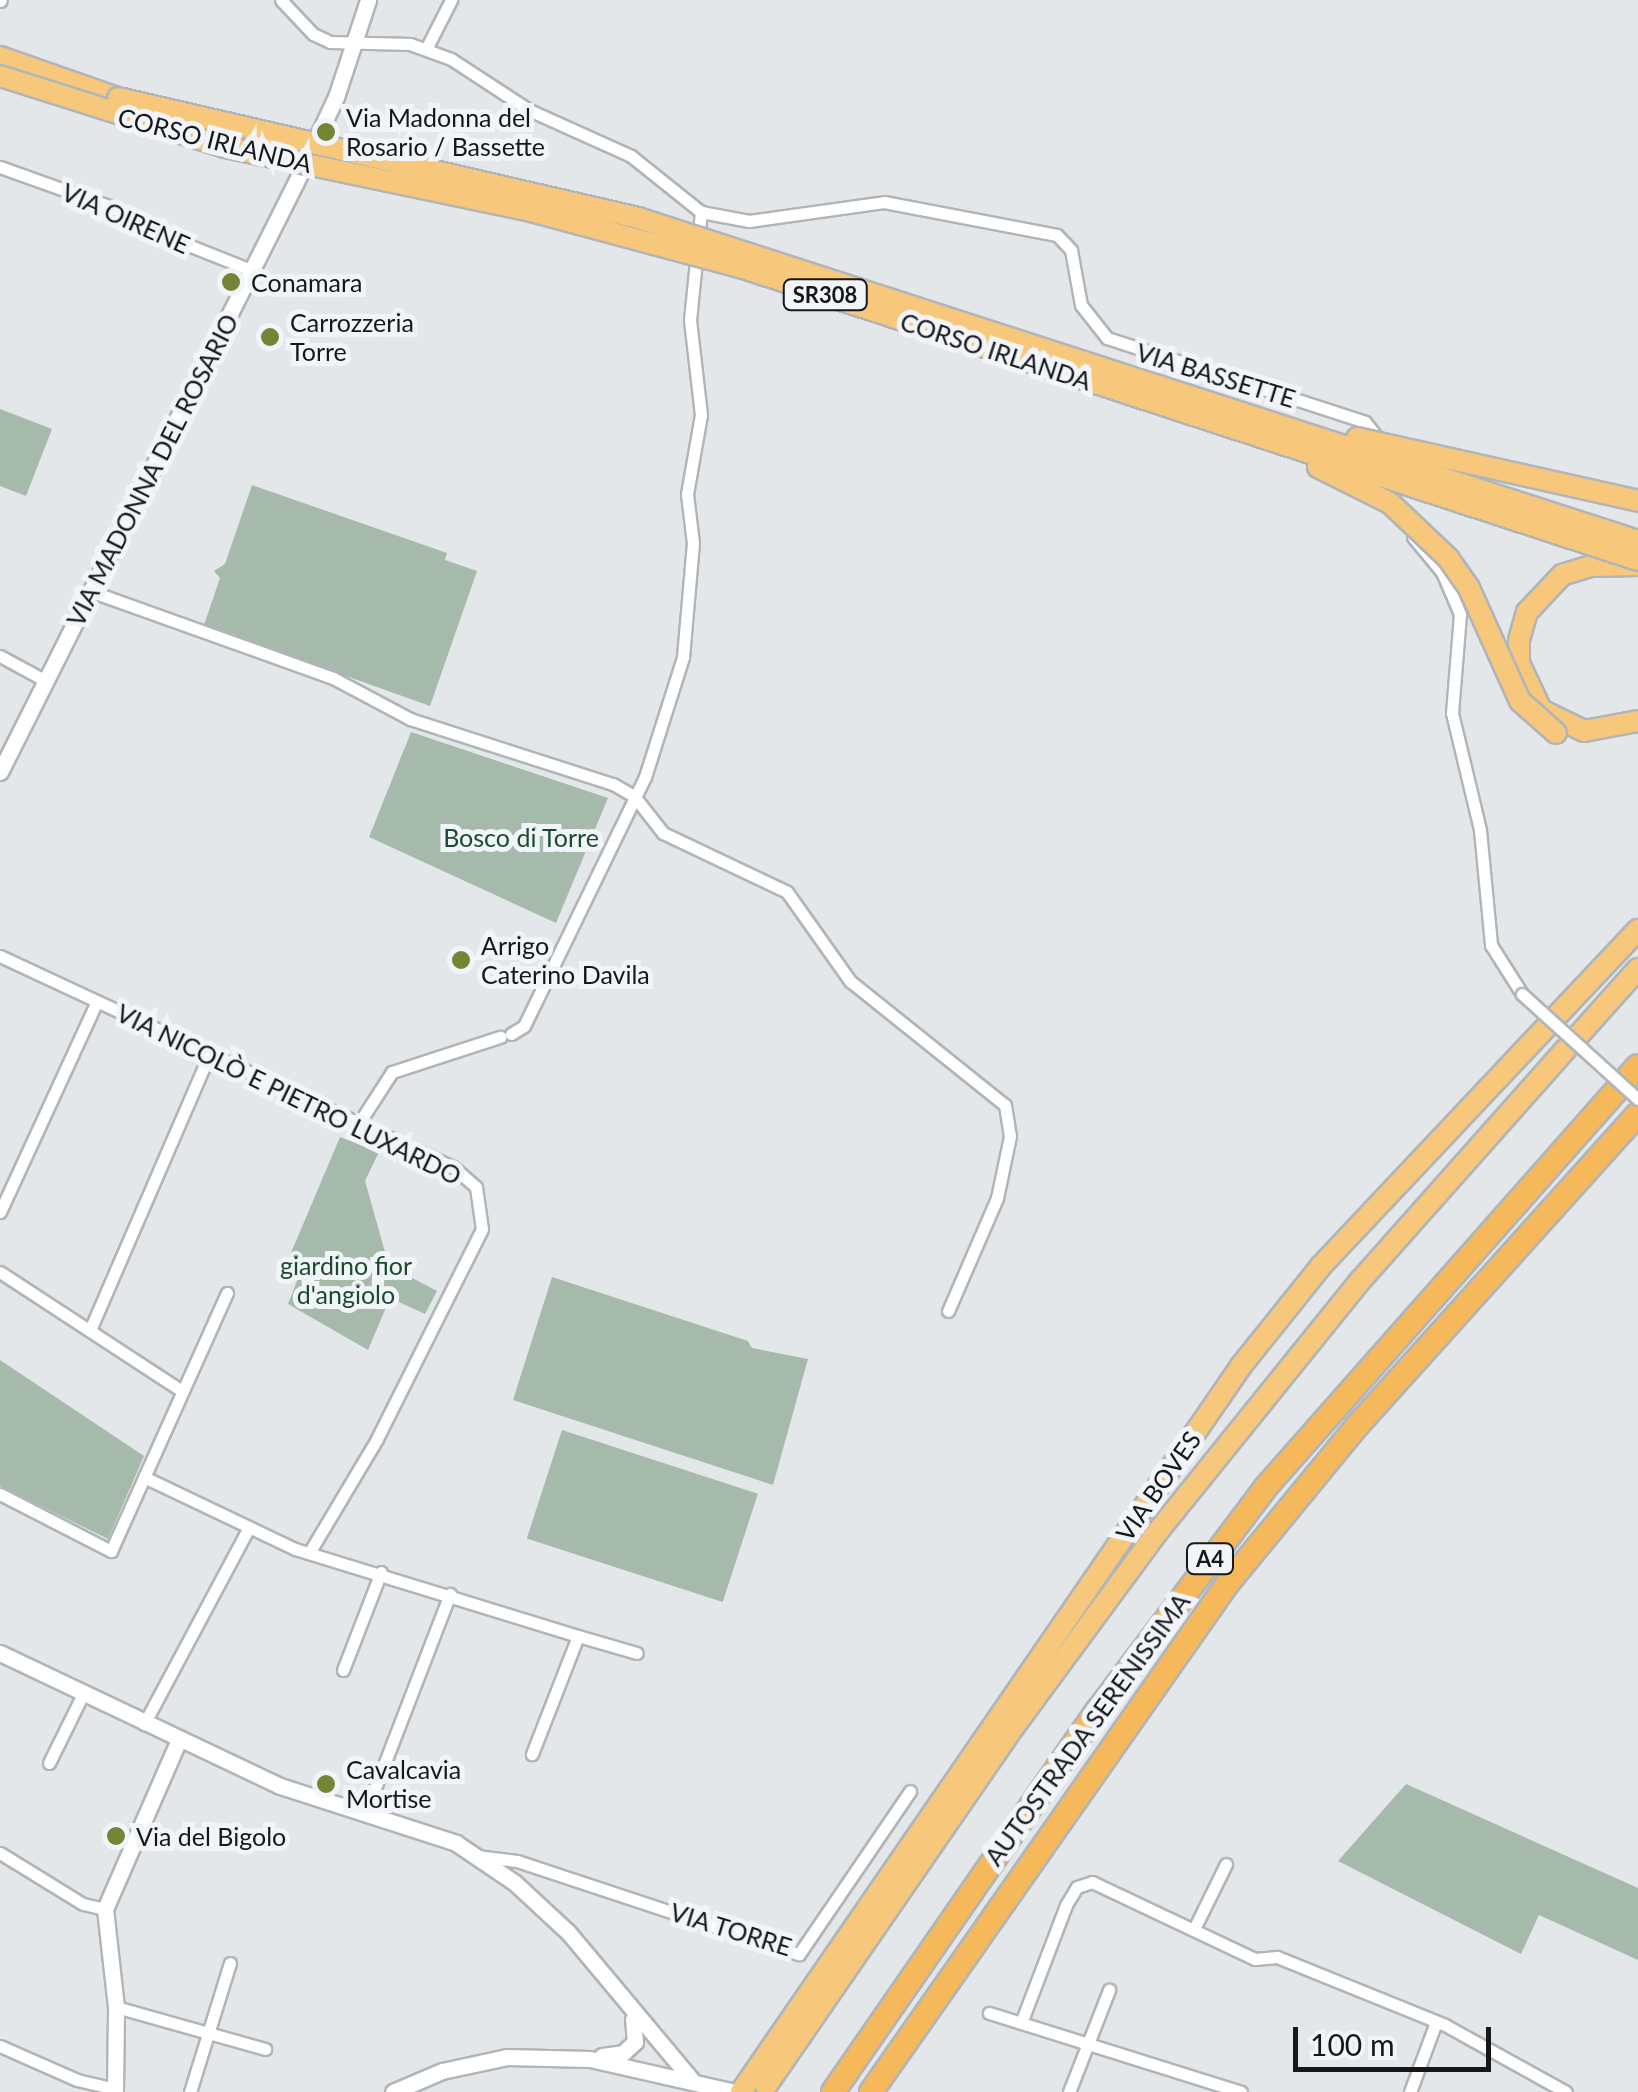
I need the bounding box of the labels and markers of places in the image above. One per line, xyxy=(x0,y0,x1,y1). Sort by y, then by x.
place label: Via Madonna del Rosario / Bassette xyxy=(346,103,545,162)
marker: Via Madonna del Rosario / Bassette xyxy=(315,121,337,143)
place label: Conamara xyxy=(251,267,362,297)
marker: Conamara xyxy=(220,271,242,293)
place label: Carrozzeria Torre xyxy=(290,308,414,367)
marker: Carrozzeria Torre xyxy=(259,326,281,348)
place label: Arrigo Caterino Davila xyxy=(481,931,650,990)
marker: Arrigo Caterino Davila xyxy=(450,949,472,971)
place label: Cavalcavia Mortise xyxy=(346,1755,461,1814)
marker: Cavalcavia Mortise xyxy=(315,1773,337,1795)
place label: Via del Bigolo xyxy=(136,1821,286,1851)
marker: Via del Bigolo xyxy=(105,1825,127,1847)

